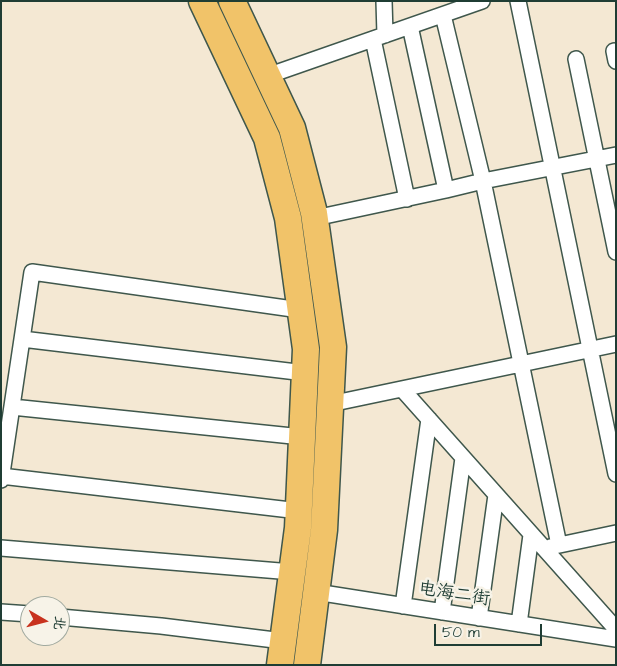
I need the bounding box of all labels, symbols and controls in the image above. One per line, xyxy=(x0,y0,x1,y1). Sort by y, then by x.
street label: 电海二街 xyxy=(417,579,491,611)
north arrow xyxy=(20,596,70,646)
scale bar xyxy=(437,614,544,646)
text: 北 xyxy=(48,615,70,631)
text: 50 m xyxy=(442,622,480,643)

